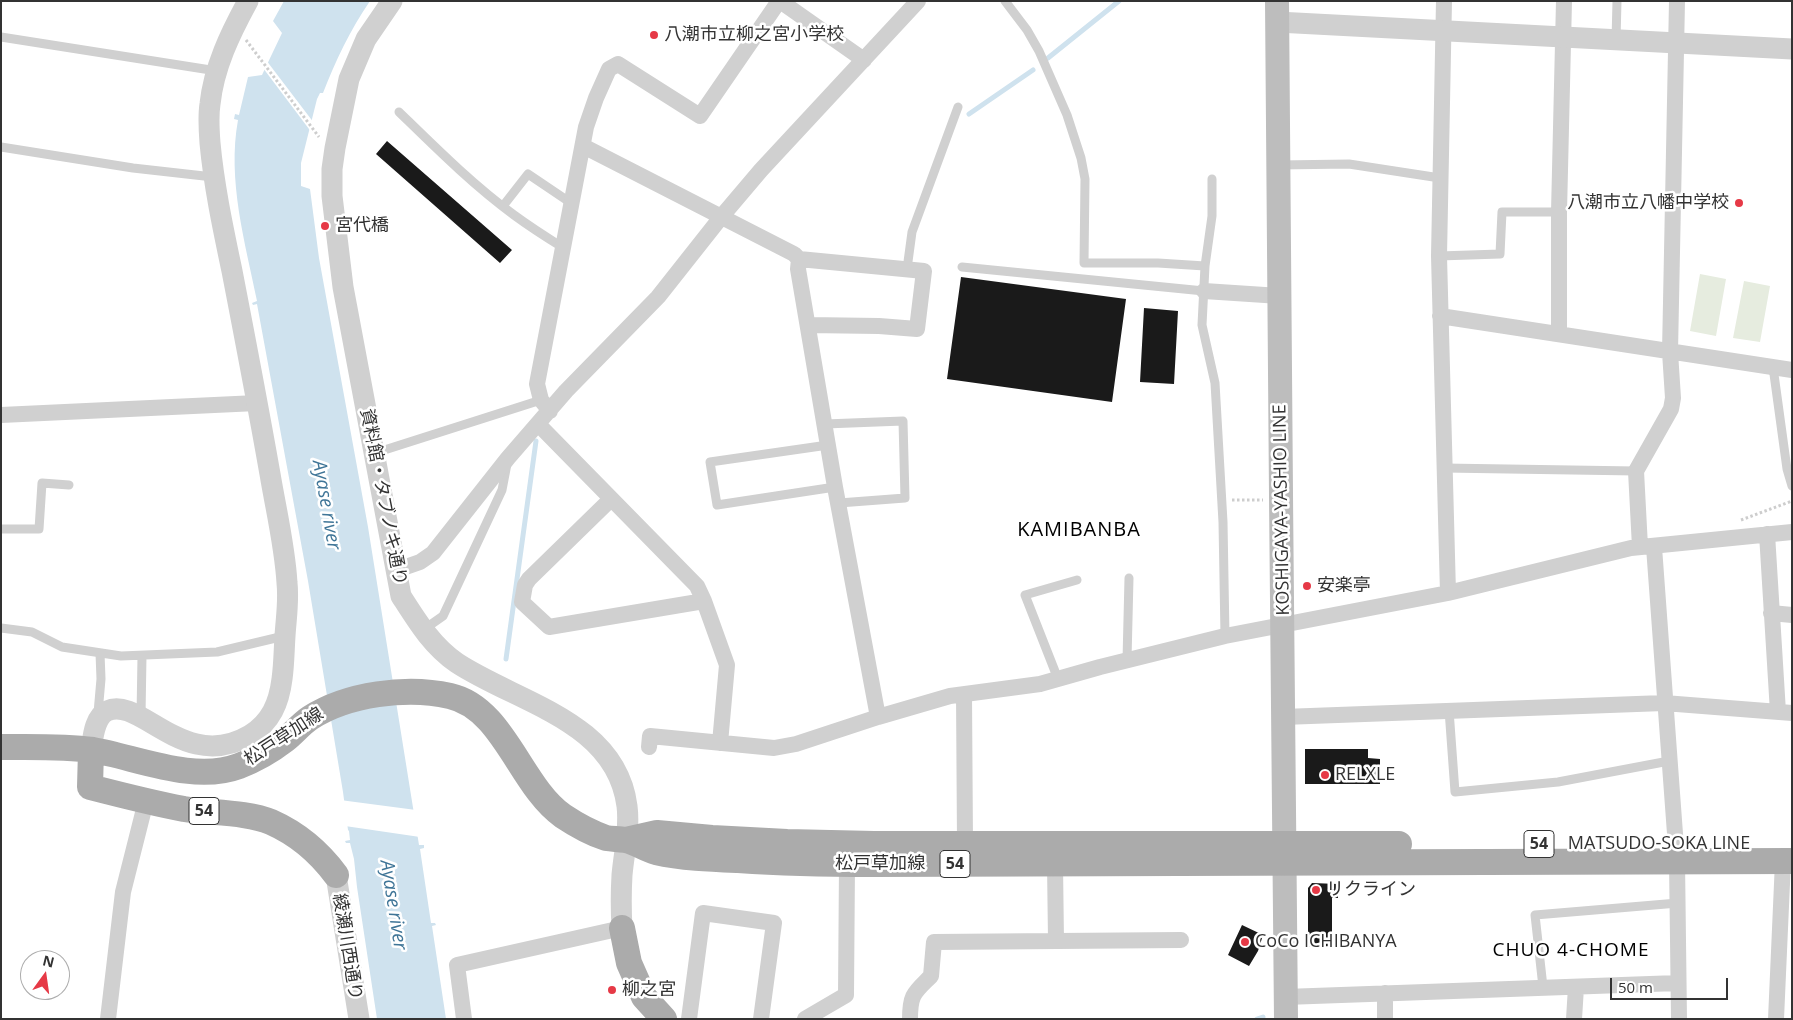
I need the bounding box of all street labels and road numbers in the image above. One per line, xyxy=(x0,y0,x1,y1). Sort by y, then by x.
street label: KOSHIGAYA-YASHIO LINE xyxy=(1269,404,1295,616)
street label: 資料館・タブノキ通り xyxy=(355,407,411,587)
street label: 松戸草加線 xyxy=(240,703,328,771)
road number: 54 xyxy=(189,798,219,824)
road number: 54 xyxy=(1524,831,1554,858)
street label: MATSUDO-SOKA LINE xyxy=(1568,833,1750,855)
road number: 54 xyxy=(940,851,970,878)
street label: 松戸草加線 xyxy=(835,853,925,875)
street label: 綾瀬川西通り xyxy=(328,892,366,1002)

